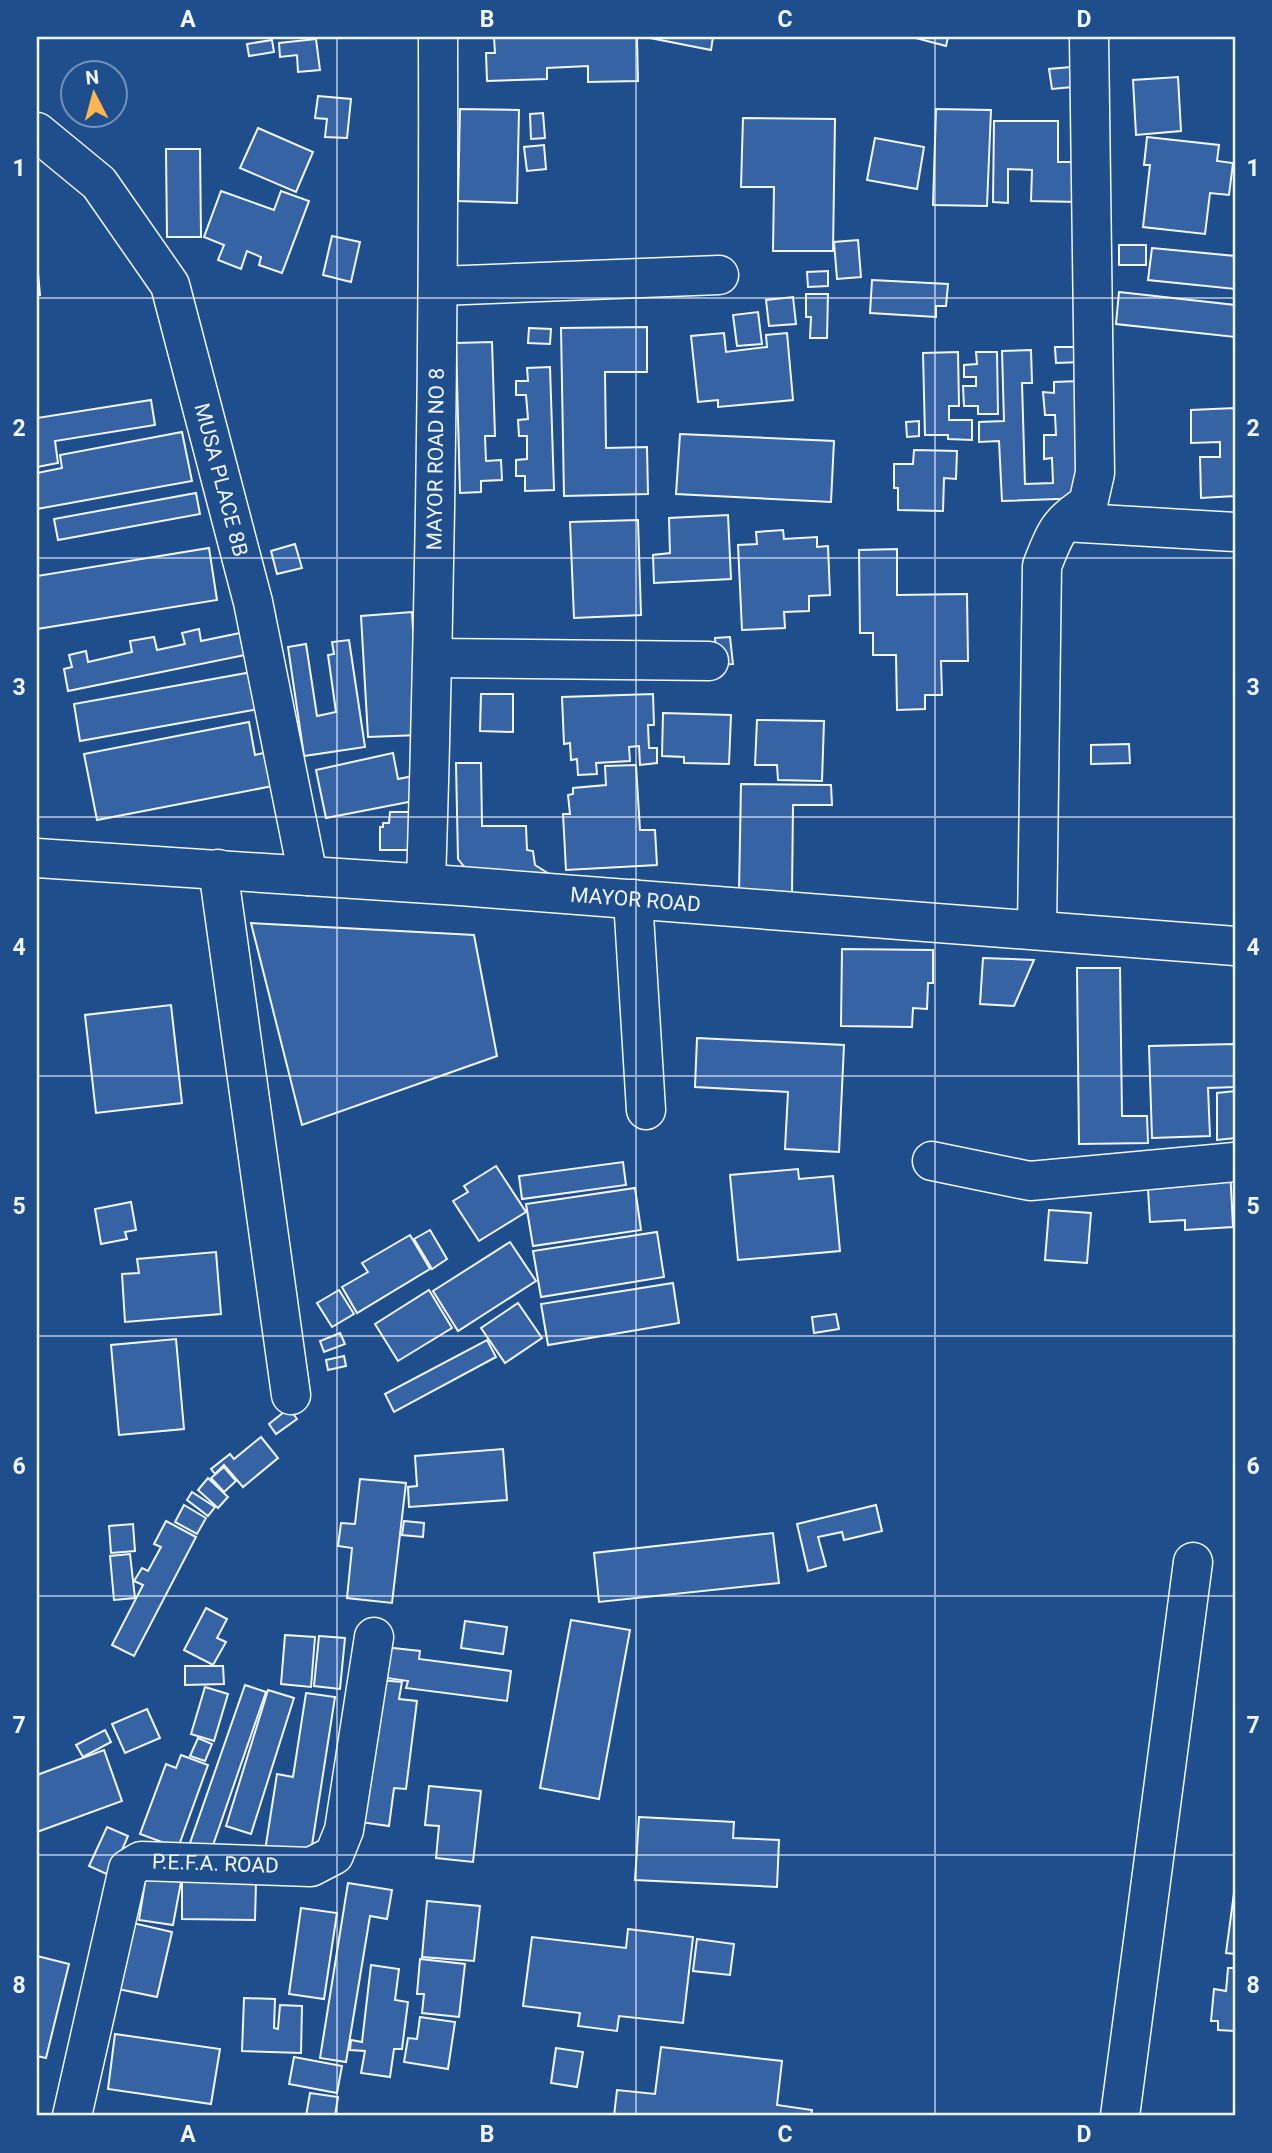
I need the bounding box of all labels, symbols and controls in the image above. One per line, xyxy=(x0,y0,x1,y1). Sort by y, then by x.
text: A xyxy=(180,6,196,33)
text: B xyxy=(480,6,494,33)
text: C xyxy=(777,6,793,33)
text: D xyxy=(1077,6,1091,33)
north arrow xyxy=(60,60,130,130)
text: N xyxy=(84,65,100,90)
text: 1 xyxy=(12,155,26,182)
text: 1 xyxy=(1246,155,1260,182)
street label: MAYOR ROAD NO 8 xyxy=(422,368,449,551)
street label: MUSA PLACE 8B xyxy=(189,401,253,559)
text: 2 xyxy=(12,415,26,442)
text: 2 xyxy=(1246,415,1260,442)
text: 3 xyxy=(12,674,26,701)
text: 3 xyxy=(1246,674,1260,701)
street label: MAYOR ROAD xyxy=(569,883,702,917)
text: 4 xyxy=(12,934,26,961)
text: 4 xyxy=(1246,934,1260,961)
text: 5 xyxy=(12,1193,26,1220)
text: 5 xyxy=(1246,1193,1260,1220)
text: 6 xyxy=(12,1453,26,1480)
text: 6 xyxy=(1246,1453,1260,1480)
text: 7 xyxy=(12,1712,26,1739)
text: 7 xyxy=(1246,1712,1260,1739)
street label: P.E.F.A. ROAD xyxy=(152,1849,279,1878)
text: 8 xyxy=(12,1972,26,1999)
text: 8 xyxy=(1246,1972,1260,1999)
text: A xyxy=(180,2121,196,2148)
text: B xyxy=(480,2121,494,2148)
text: C xyxy=(777,2121,793,2148)
text: D xyxy=(1077,2121,1091,2148)

